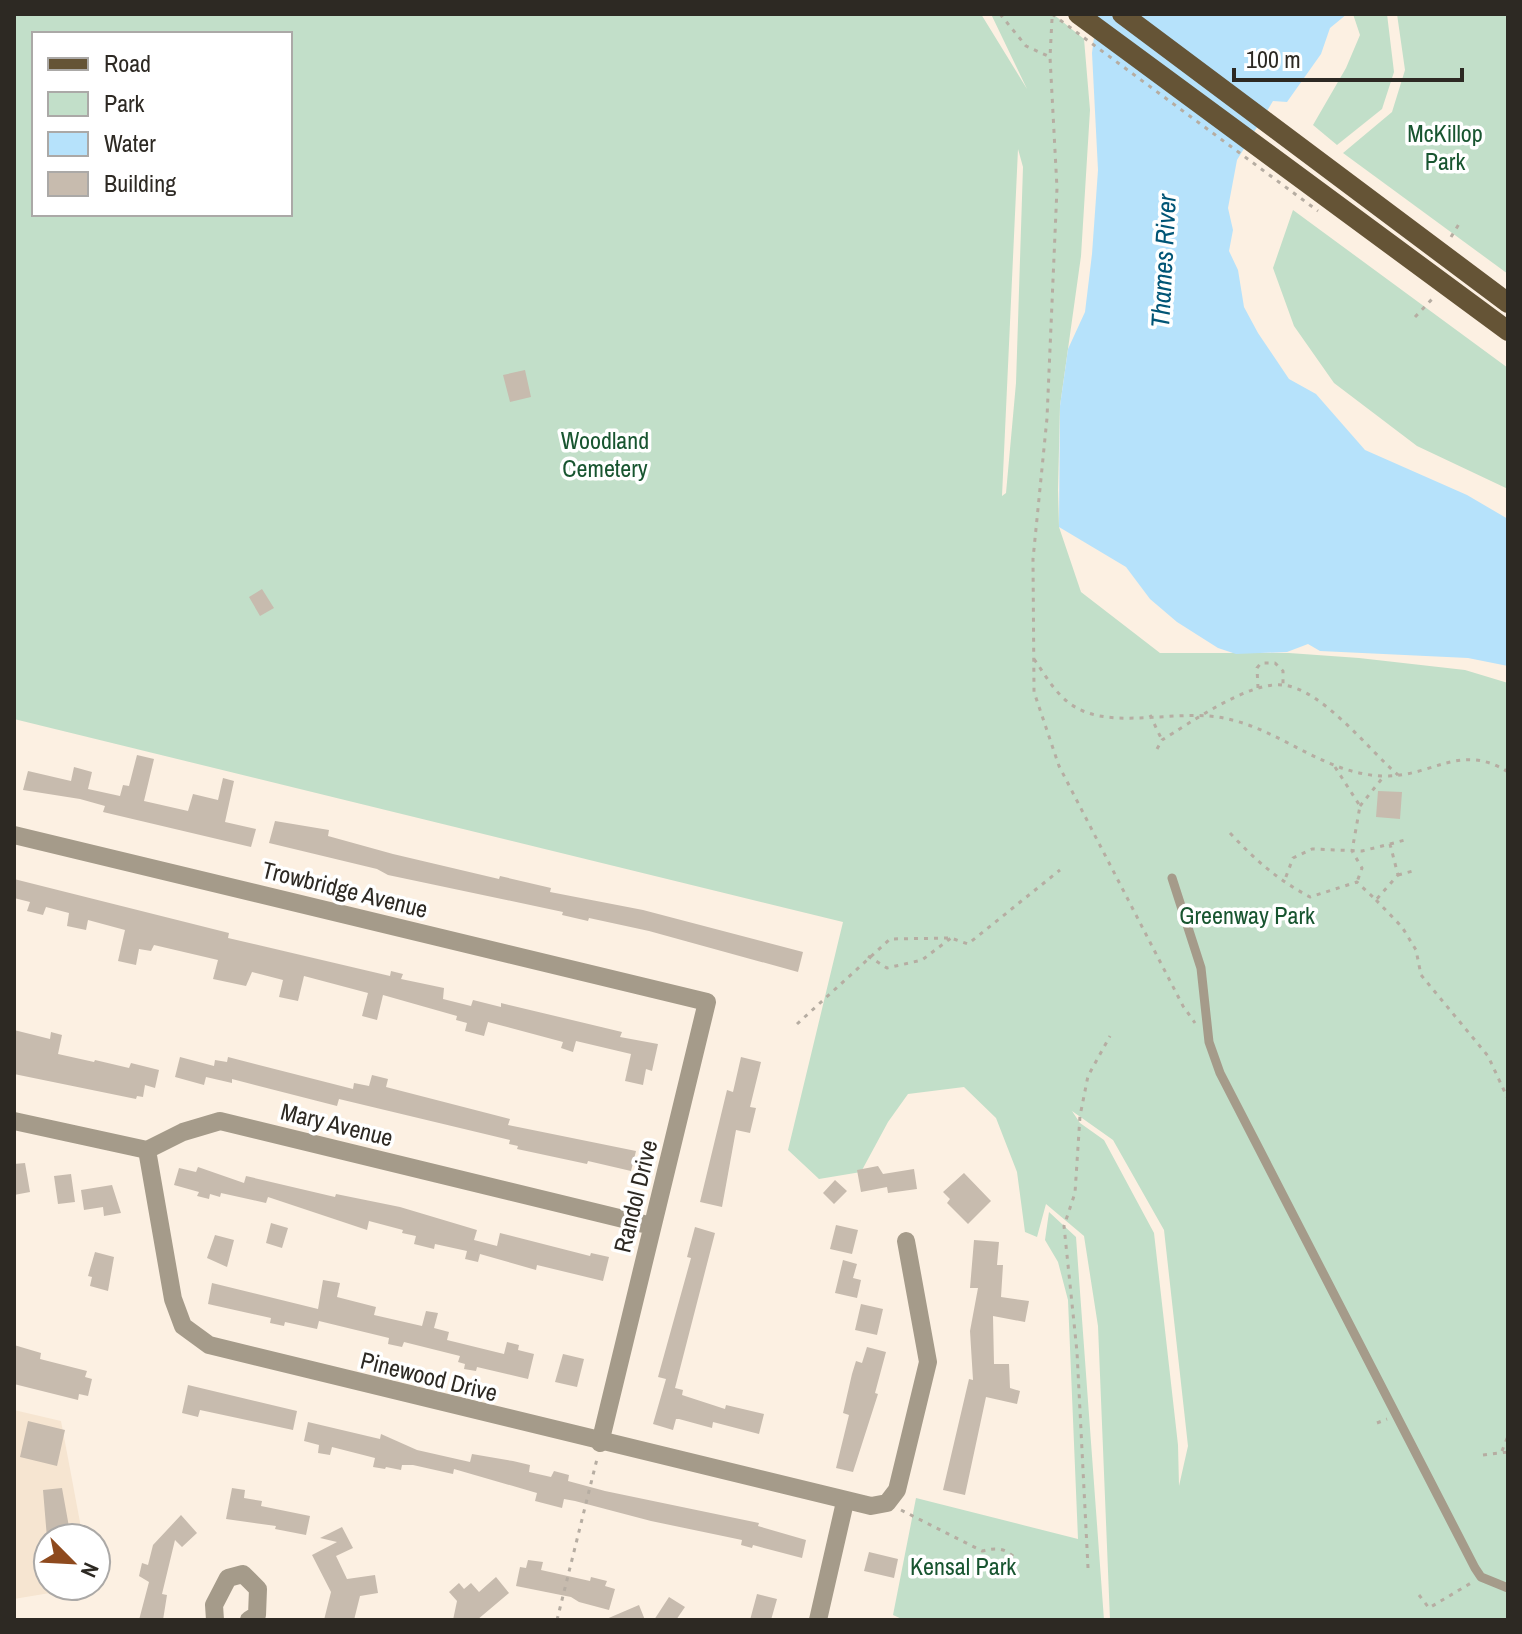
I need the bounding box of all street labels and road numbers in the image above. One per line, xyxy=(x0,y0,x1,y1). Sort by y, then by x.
street label: Trowbridge Avenue xyxy=(259,853,431,925)
street label: Mary Avenue xyxy=(278,1095,396,1153)
street label: Randol Drive xyxy=(606,1136,664,1256)
street label: Pinewood Drive xyxy=(357,1344,501,1408)

